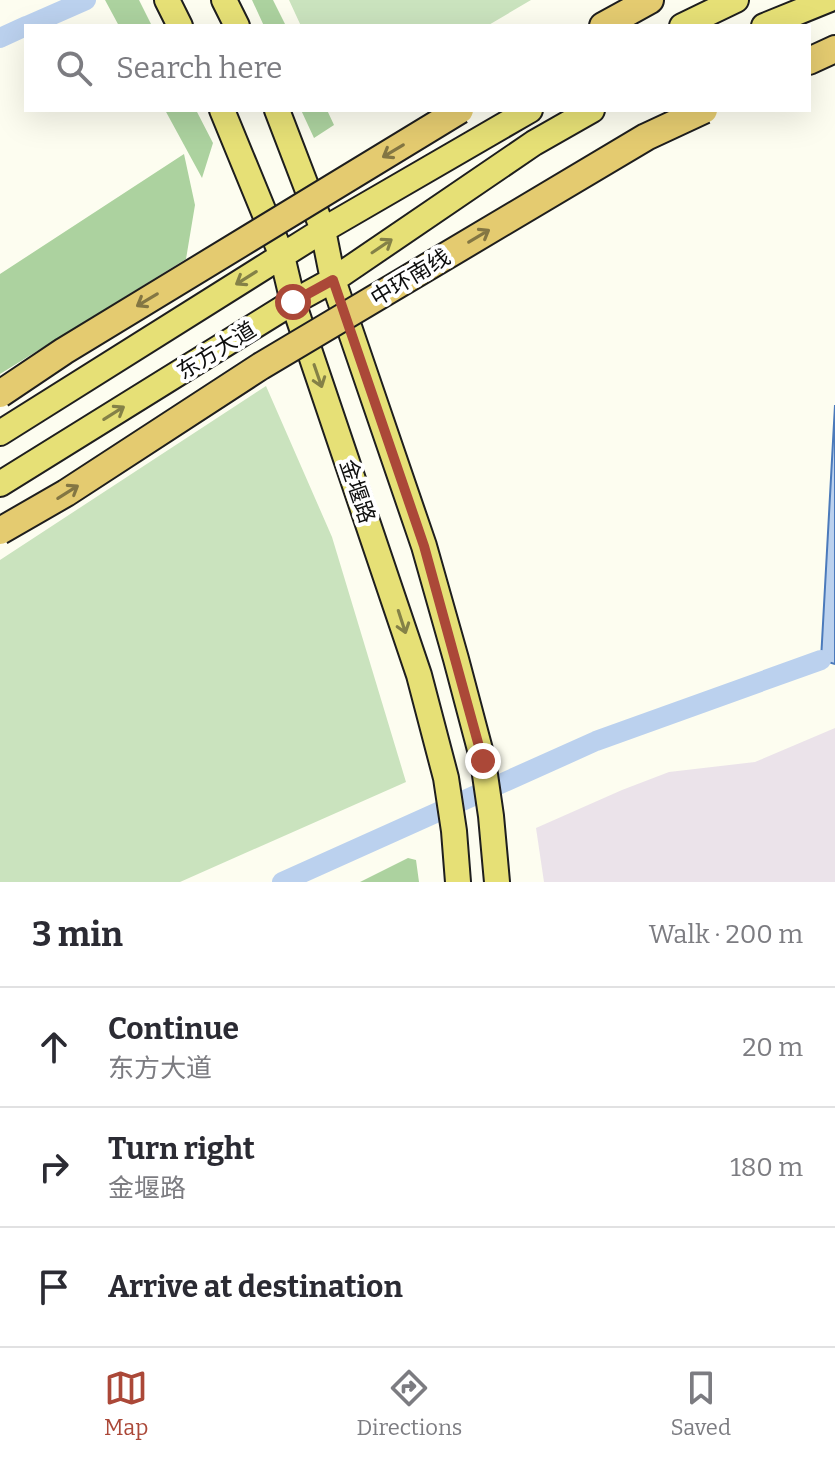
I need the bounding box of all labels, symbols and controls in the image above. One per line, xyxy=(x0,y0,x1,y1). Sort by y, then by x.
search box xyxy=(24,24,811,112)
icon: search xyxy=(52,46,96,90)
text: Search here xyxy=(116,50,283,86)
one-way arrow xyxy=(382,143,405,159)
one-way arrow xyxy=(467,228,490,244)
one-way arrow xyxy=(371,238,393,255)
street label: 中环南线 xyxy=(366,243,455,312)
one-way arrow xyxy=(235,271,258,287)
route start xyxy=(275,284,311,320)
one-way arrow xyxy=(136,293,159,309)
street label: 东方大道 xyxy=(172,316,261,385)
one-way arrow xyxy=(312,363,327,388)
one-way arrow xyxy=(102,405,125,421)
street label: 金堰路 xyxy=(334,456,381,527)
one-way arrow xyxy=(56,483,78,500)
one-way arrow xyxy=(395,609,410,634)
route end xyxy=(465,743,501,779)
text: 3 min xyxy=(32,914,123,955)
text: Walk · 200 m xyxy=(649,919,803,950)
text: Continue xyxy=(108,1011,239,1047)
icon: ahead xyxy=(32,1025,76,1069)
text: 20 m xyxy=(742,1032,803,1063)
text: 东方大道 xyxy=(108,1053,212,1084)
text: Turn right xyxy=(108,1131,255,1167)
icon: right xyxy=(32,1145,76,1189)
text: 180 m xyxy=(730,1152,803,1183)
text: 金堰路 xyxy=(108,1173,186,1204)
icon: arrive xyxy=(32,1265,76,1309)
text: Arrive at destination xyxy=(108,1269,403,1305)
tab: Map xyxy=(104,1366,148,1441)
tab: Directions xyxy=(357,1366,462,1441)
tab: Saved xyxy=(671,1366,731,1441)

